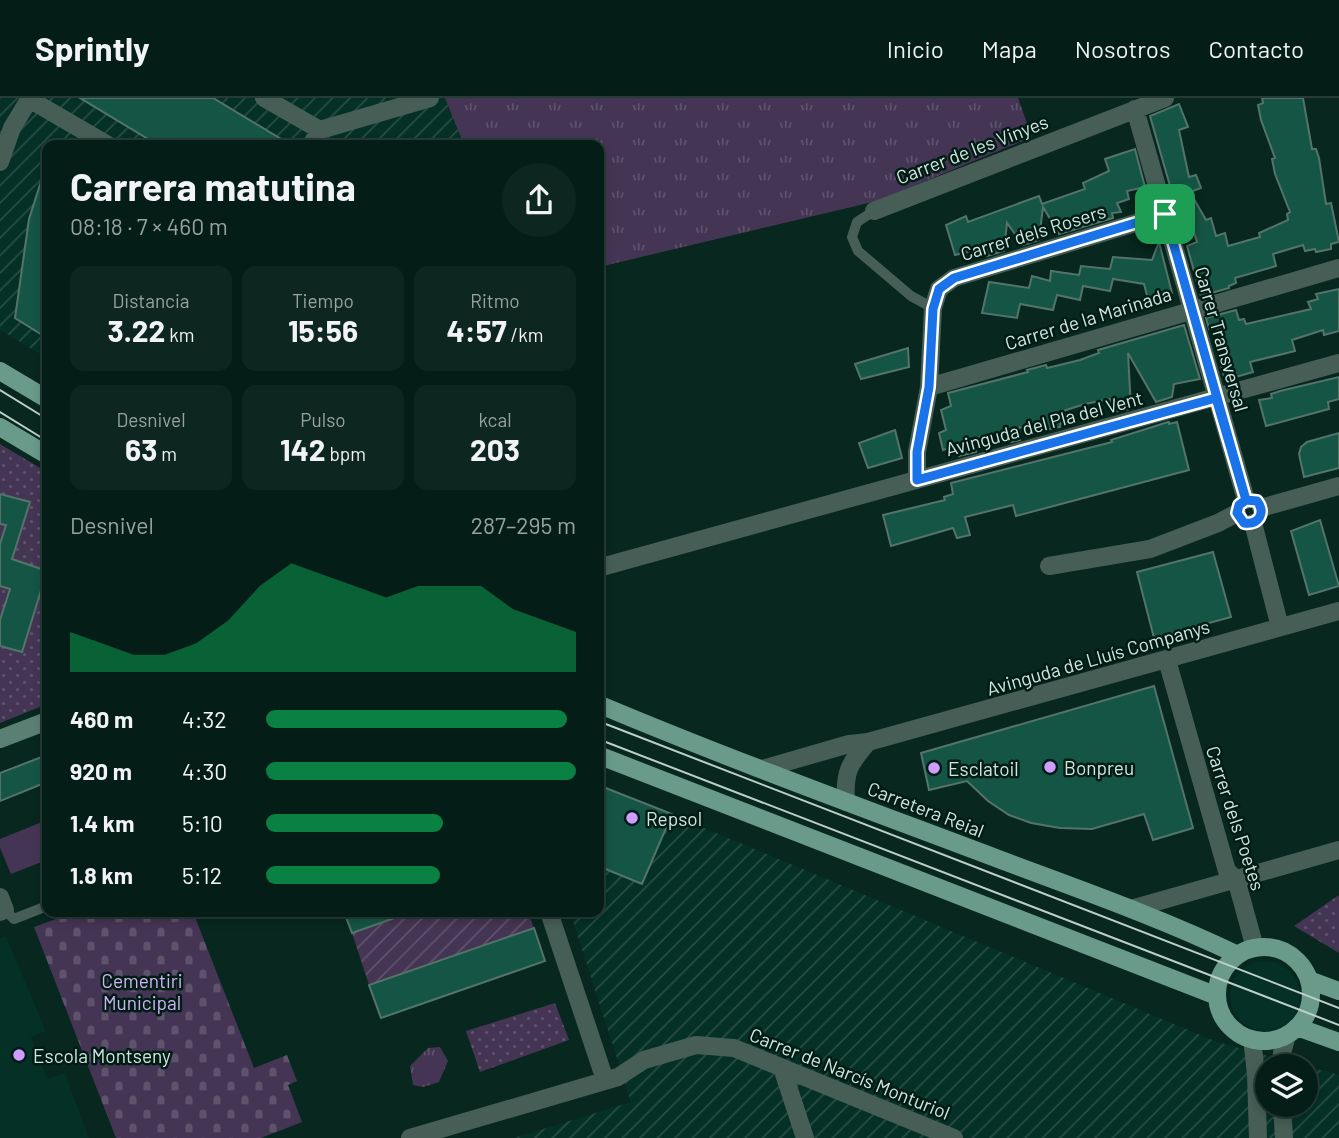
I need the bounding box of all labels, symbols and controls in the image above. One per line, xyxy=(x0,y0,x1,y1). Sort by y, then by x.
text: Sprintly xyxy=(35,28,150,68)
text: Inicio xyxy=(887,34,944,63)
text: Mapa xyxy=(982,34,1037,63)
text: Nosotros xyxy=(1075,34,1171,63)
text: Contacto xyxy=(1209,34,1304,63)
street label: Carrer de les Vinyes xyxy=(893,109,1051,189)
text: Carrera matutina xyxy=(70,163,356,209)
button: share xyxy=(502,163,576,237)
pin xyxy=(1135,184,1195,244)
icon: arrive xyxy=(1146,195,1184,233)
street label: Carrer dels Rosers xyxy=(958,199,1108,265)
text: 08:18 · 7 × 460 m xyxy=(70,212,228,240)
street label: Carrer Transversal xyxy=(1190,264,1254,414)
street label: Carrer de la Marinada xyxy=(1002,282,1174,354)
text: Distancia xyxy=(113,289,189,312)
text: Tiempo xyxy=(292,289,354,312)
text: Ritmo xyxy=(470,289,520,312)
text: 3.22 xyxy=(108,312,165,348)
text: 15:56 xyxy=(288,312,358,348)
text: 4:57 xyxy=(447,312,507,348)
text: km xyxy=(165,323,194,346)
text: /km xyxy=(507,323,543,346)
street label: Avinguda del Pla del Vent xyxy=(943,386,1145,460)
text: Desnivel xyxy=(116,408,186,431)
text: Pulso xyxy=(300,408,346,431)
text: kcal xyxy=(478,408,512,431)
text: 63 xyxy=(125,431,157,467)
text: 142 xyxy=(280,431,326,467)
text: 203 xyxy=(470,431,520,467)
text: m xyxy=(157,442,177,465)
text: bpm xyxy=(326,442,366,465)
text: Desnivel xyxy=(70,511,154,539)
text: 287–295 m xyxy=(471,511,576,539)
street label: Avinguda de Lluís Companys xyxy=(984,614,1212,700)
text: 460 m xyxy=(70,705,133,733)
text: 4:32 xyxy=(182,705,227,733)
street label: Carrer dels Poetes xyxy=(1202,743,1270,893)
place label: Bonpreu xyxy=(1064,756,1134,779)
text: 920 m xyxy=(70,757,132,785)
text: 4:30 xyxy=(182,757,227,785)
place label: Esclatoil xyxy=(948,757,1019,780)
marker: Bonpreu xyxy=(1042,759,1058,775)
marker: Esclatoil xyxy=(926,760,942,776)
street label: Carretera Reial xyxy=(865,776,987,842)
place label: Repsol xyxy=(646,807,702,830)
text: 1.4 km xyxy=(70,809,134,837)
text: 5:10 xyxy=(182,809,223,837)
marker: Repsol xyxy=(624,810,640,826)
text: 1.8 km xyxy=(70,861,133,889)
text: 5:12 xyxy=(182,861,222,889)
park label: Cementiri Municipal xyxy=(101,969,183,1014)
street label: Carrer de Narcís Monturiol xyxy=(746,1022,954,1124)
place label: Escola Montseny xyxy=(33,1044,171,1067)
marker: Escola Montseny xyxy=(11,1047,27,1063)
map controls xyxy=(1255,1054,1318,1117)
button: layers xyxy=(1255,1054,1318,1117)

